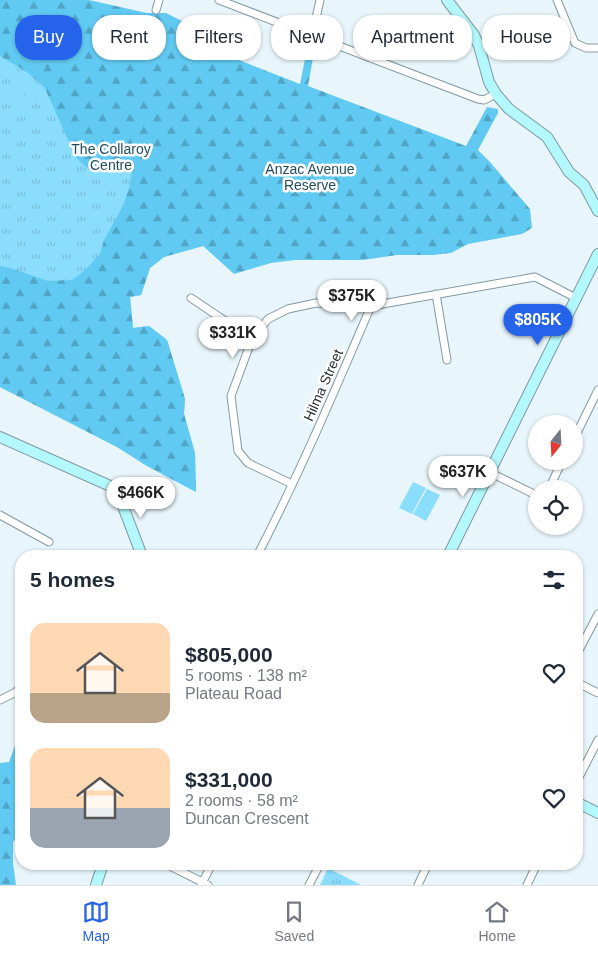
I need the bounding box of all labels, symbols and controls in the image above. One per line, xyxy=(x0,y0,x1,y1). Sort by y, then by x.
chip: Buy xyxy=(15,15,82,60)
chip: Rent xyxy=(92,15,166,60)
chip: Filters xyxy=(176,15,261,60)
chip: New xyxy=(271,15,343,60)
chip: Apartment xyxy=(353,15,472,60)
chip: House xyxy=(482,15,570,60)
park label: The Collaroy Centre xyxy=(71,141,151,173)
park label: Anzac Avenue Reserve xyxy=(265,161,355,193)
pin: $375K xyxy=(317,280,387,322)
text: $375K xyxy=(328,287,376,304)
pin: $805K xyxy=(503,304,573,346)
text: $805K xyxy=(514,311,562,328)
pin: $331K xyxy=(198,316,268,359)
text: $331K xyxy=(209,324,257,341)
street label: Hilma Street xyxy=(300,346,346,423)
north arrow xyxy=(528,415,582,470)
map controls xyxy=(528,415,583,535)
pin: $637K xyxy=(428,456,498,498)
text: $637K xyxy=(439,463,487,480)
pin: $466K xyxy=(106,476,176,519)
button: locate xyxy=(528,480,583,535)
text: $466K xyxy=(117,484,165,501)
icon: filters xyxy=(540,566,568,594)
text: 5 homes xyxy=(30,568,115,591)
icon: home xyxy=(70,643,130,703)
text: $805,000 xyxy=(185,643,273,666)
icon: heart xyxy=(540,659,568,687)
text: 5 rooms · 138 m² xyxy=(185,667,307,684)
text: Plateau Road xyxy=(185,685,282,702)
icon: home xyxy=(70,768,130,828)
text: $331,000 xyxy=(185,768,273,791)
icon: heart xyxy=(540,784,568,812)
text: 2 rooms · 58 m² xyxy=(185,792,298,809)
text: Duncan Crescent xyxy=(185,810,309,827)
tab: Map xyxy=(82,898,110,944)
tab: Saved xyxy=(274,898,314,944)
tab: Home xyxy=(478,898,516,944)

